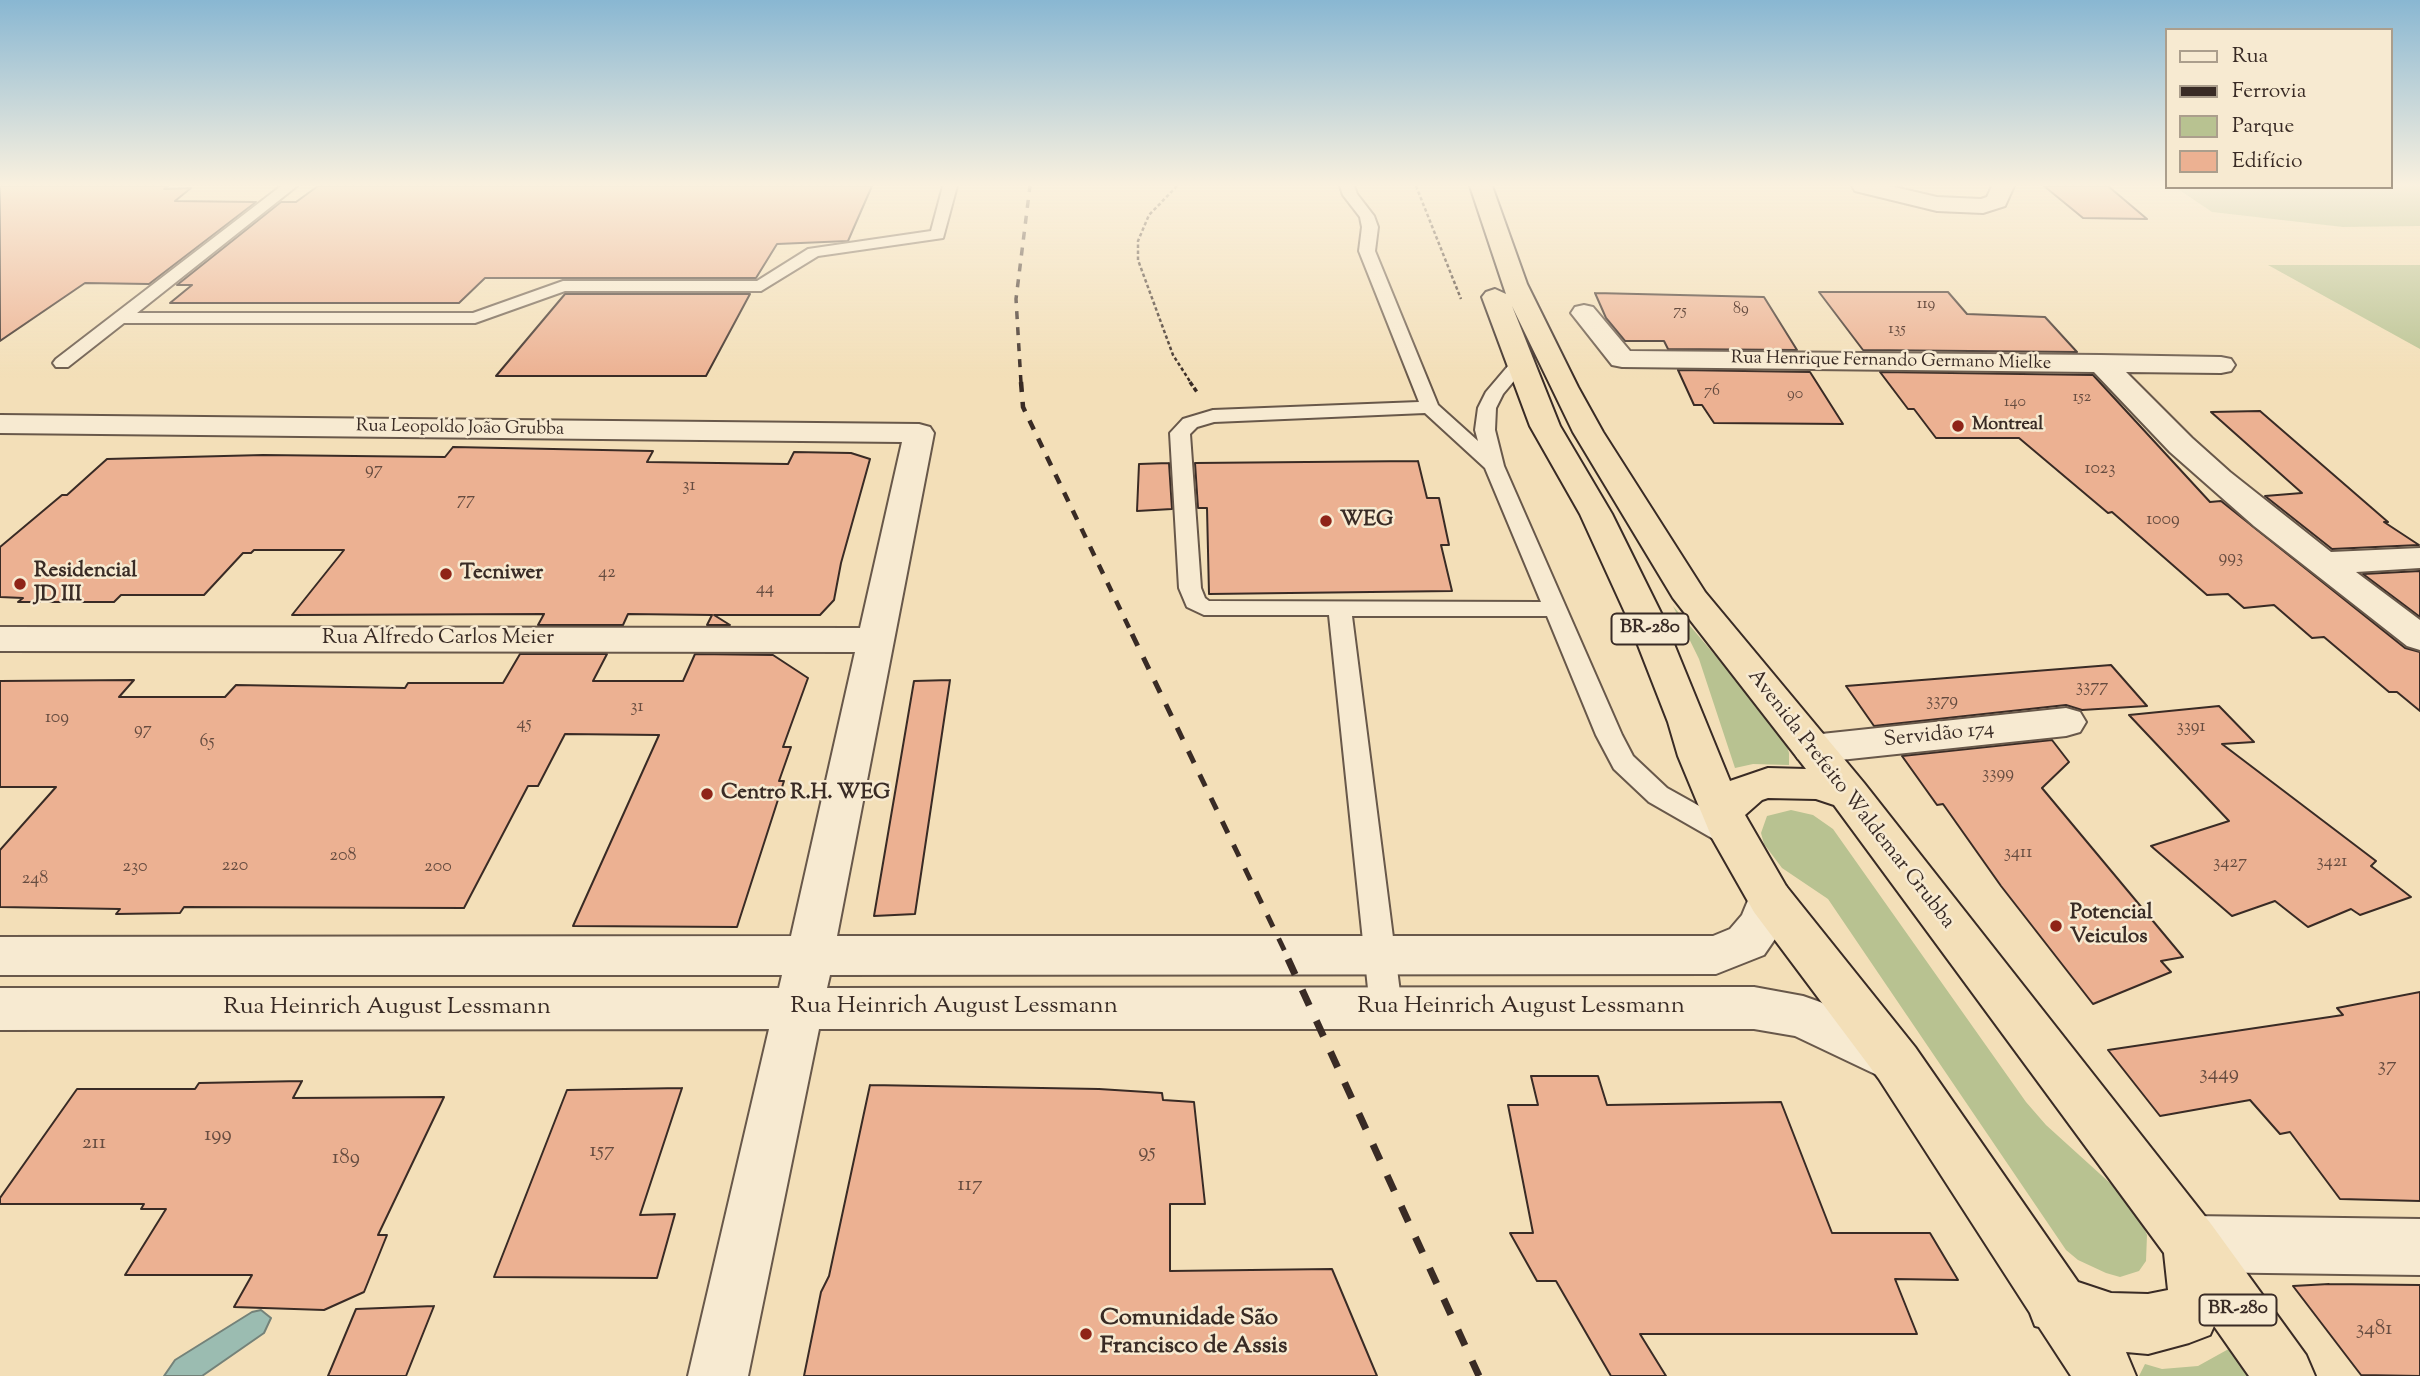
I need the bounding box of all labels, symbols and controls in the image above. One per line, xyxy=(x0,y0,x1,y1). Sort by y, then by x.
legend xyxy=(2164,28,2392,189)
text: Rua xyxy=(2232,42,2268,72)
text: Ferrovia xyxy=(2232,77,2306,107)
text: Parque xyxy=(2232,112,2294,142)
text: Edifício xyxy=(2232,147,2302,177)
house number: 119 xyxy=(1917,295,1935,315)
house number: 89 xyxy=(1733,300,1749,320)
house number: 75 xyxy=(1673,302,1687,322)
house number: 135 xyxy=(1888,320,1906,340)
street label: Rua Henrique Fernando Germano Mielke xyxy=(1731,348,2051,376)
house number: 76 xyxy=(1704,382,1720,402)
house number: 90 xyxy=(1787,385,1803,405)
house number: 152 xyxy=(2073,388,2091,408)
house number: 140 xyxy=(2004,393,2026,413)
place label: Montreal xyxy=(1972,415,2043,437)
street label: Rua Leopoldo João Grubba xyxy=(356,416,564,442)
marker: Montreal xyxy=(1950,418,1966,434)
house number: 1023 xyxy=(2085,459,2115,481)
house number: 97 xyxy=(365,460,383,482)
house number: 31 xyxy=(682,476,696,498)
house number: 77 xyxy=(457,490,475,512)
place label: WEG xyxy=(1340,508,1393,534)
house number: 1009 xyxy=(2146,510,2180,532)
marker: WEG xyxy=(1318,513,1334,529)
house number: 993 xyxy=(2219,548,2243,570)
place label: Residencial JD III xyxy=(34,559,137,609)
place label: Tecniwer xyxy=(460,561,543,587)
house number: 42 xyxy=(598,563,616,585)
marker: Tecniwer xyxy=(438,566,454,582)
marker: Residencial JD III xyxy=(12,576,28,592)
house number: 44 xyxy=(756,579,774,601)
road number: BR-280 xyxy=(1612,614,1688,644)
street label: Rua Alfredo Carlos Meier xyxy=(322,626,554,652)
street label: Avenida Prefeito Waldemar Grubba xyxy=(1741,665,1959,935)
house number: 3377 xyxy=(2076,677,2108,699)
house number: 3379 xyxy=(1926,691,1958,713)
house number: 31 xyxy=(630,697,644,719)
house number: 109 xyxy=(45,708,69,730)
house number: 45 xyxy=(516,714,532,736)
house number: 3391 xyxy=(2176,717,2206,739)
street label: Servidão 174 xyxy=(1882,718,1996,754)
house number: 97 xyxy=(134,720,152,742)
house number: 65 xyxy=(199,732,215,754)
house number: 3399 xyxy=(1982,764,2014,786)
place label: Centro R.H. WEG xyxy=(721,781,890,807)
marker: Centro R.H. WEG xyxy=(699,786,715,802)
house number: 3411 xyxy=(2004,843,2032,865)
house number: 208 xyxy=(330,846,356,868)
house number: 3421 xyxy=(2317,852,2347,874)
house number: 3427 xyxy=(2213,853,2247,875)
house number: 220 xyxy=(222,856,248,878)
house number: 230 xyxy=(122,857,148,879)
house number: 200 xyxy=(424,857,452,879)
house number: 248 xyxy=(22,869,48,891)
place label: Potencial Veiculos xyxy=(2070,901,2152,951)
marker: Potencial Veiculos xyxy=(2048,918,2064,934)
street label: Rua Heinrich August Lessmann xyxy=(790,994,1118,1022)
street label: Rua Heinrich August Lessmann xyxy=(1357,994,1685,1022)
street label: Rua Heinrich August Lessmann xyxy=(223,995,551,1023)
house number: 37 xyxy=(2377,1054,2397,1080)
house number: 3449 xyxy=(2199,1062,2239,1088)
house number: 199 xyxy=(204,1123,232,1149)
house number: 211 xyxy=(82,1131,106,1157)
house number: 157 xyxy=(590,1139,614,1165)
house number: 95 xyxy=(1138,1140,1156,1166)
house number: 189 xyxy=(332,1146,360,1172)
house number: 117 xyxy=(958,1173,982,1199)
road number: BR-280 xyxy=(2200,1294,2276,1326)
place label: Comunidade São Francisco de Assis xyxy=(1100,1306,1287,1362)
house number: 3481 xyxy=(2356,1317,2392,1343)
marker: Comunidade São Francisco de Assis xyxy=(1078,1326,1094,1342)

